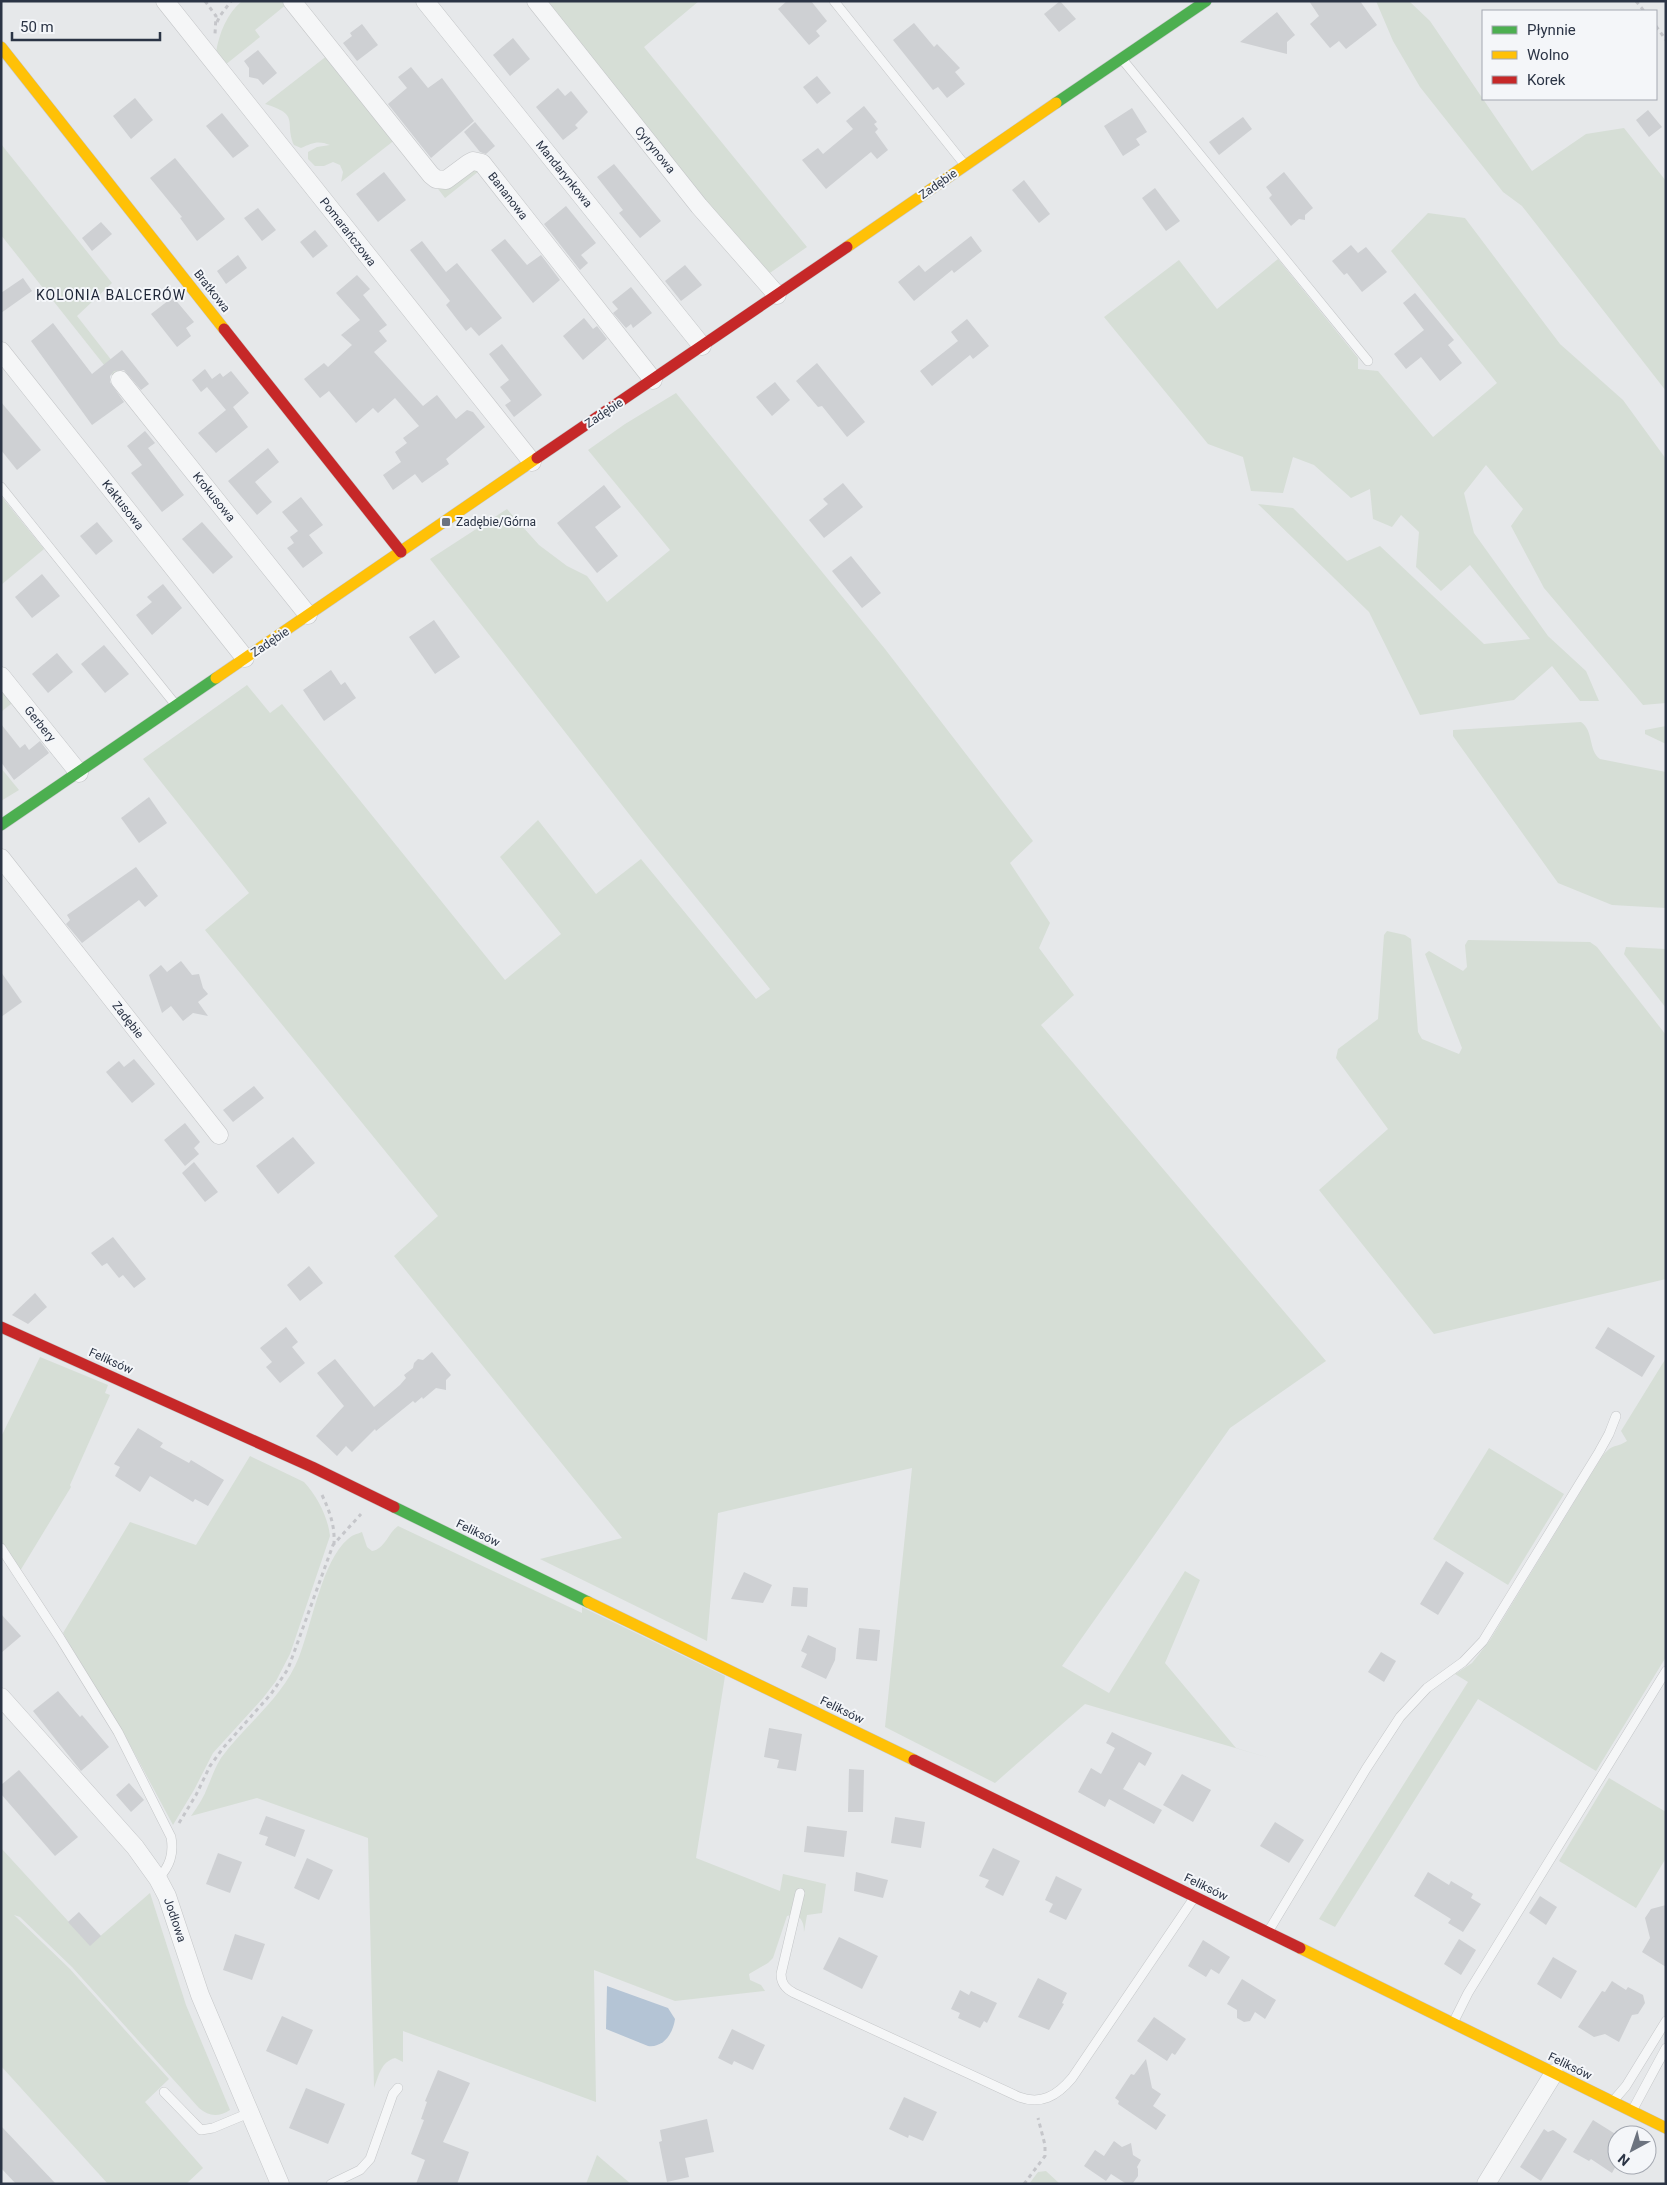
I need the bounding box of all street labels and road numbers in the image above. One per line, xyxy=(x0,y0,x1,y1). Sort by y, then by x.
street label: Cytrynowa xyxy=(632,124,678,176)
street label: Mandarynkowa xyxy=(533,138,595,210)
street label: Zadębie xyxy=(916,166,960,202)
street label: Bananowa xyxy=(485,170,531,222)
street label: Pomarańczowa xyxy=(317,195,379,269)
street label: Bratkowa xyxy=(191,267,233,315)
street label: Zadębie xyxy=(582,395,626,431)
street label: Krokusowa xyxy=(190,469,238,525)
street label: Kaktusowa xyxy=(99,477,147,533)
street label: Zadębie xyxy=(248,624,292,660)
street label: Gerbery xyxy=(21,703,59,745)
street label: Zadębie xyxy=(109,999,147,1041)
street label: Feliksów xyxy=(87,1345,135,1377)
street label: Feliksów xyxy=(454,1516,502,1550)
street label: Feliksów xyxy=(818,1693,866,1727)
street label: Feliksów xyxy=(1182,1870,1230,1904)
street label: Jodłowa xyxy=(161,1896,189,1944)
street label: Feliksów xyxy=(1546,2049,1594,2083)

